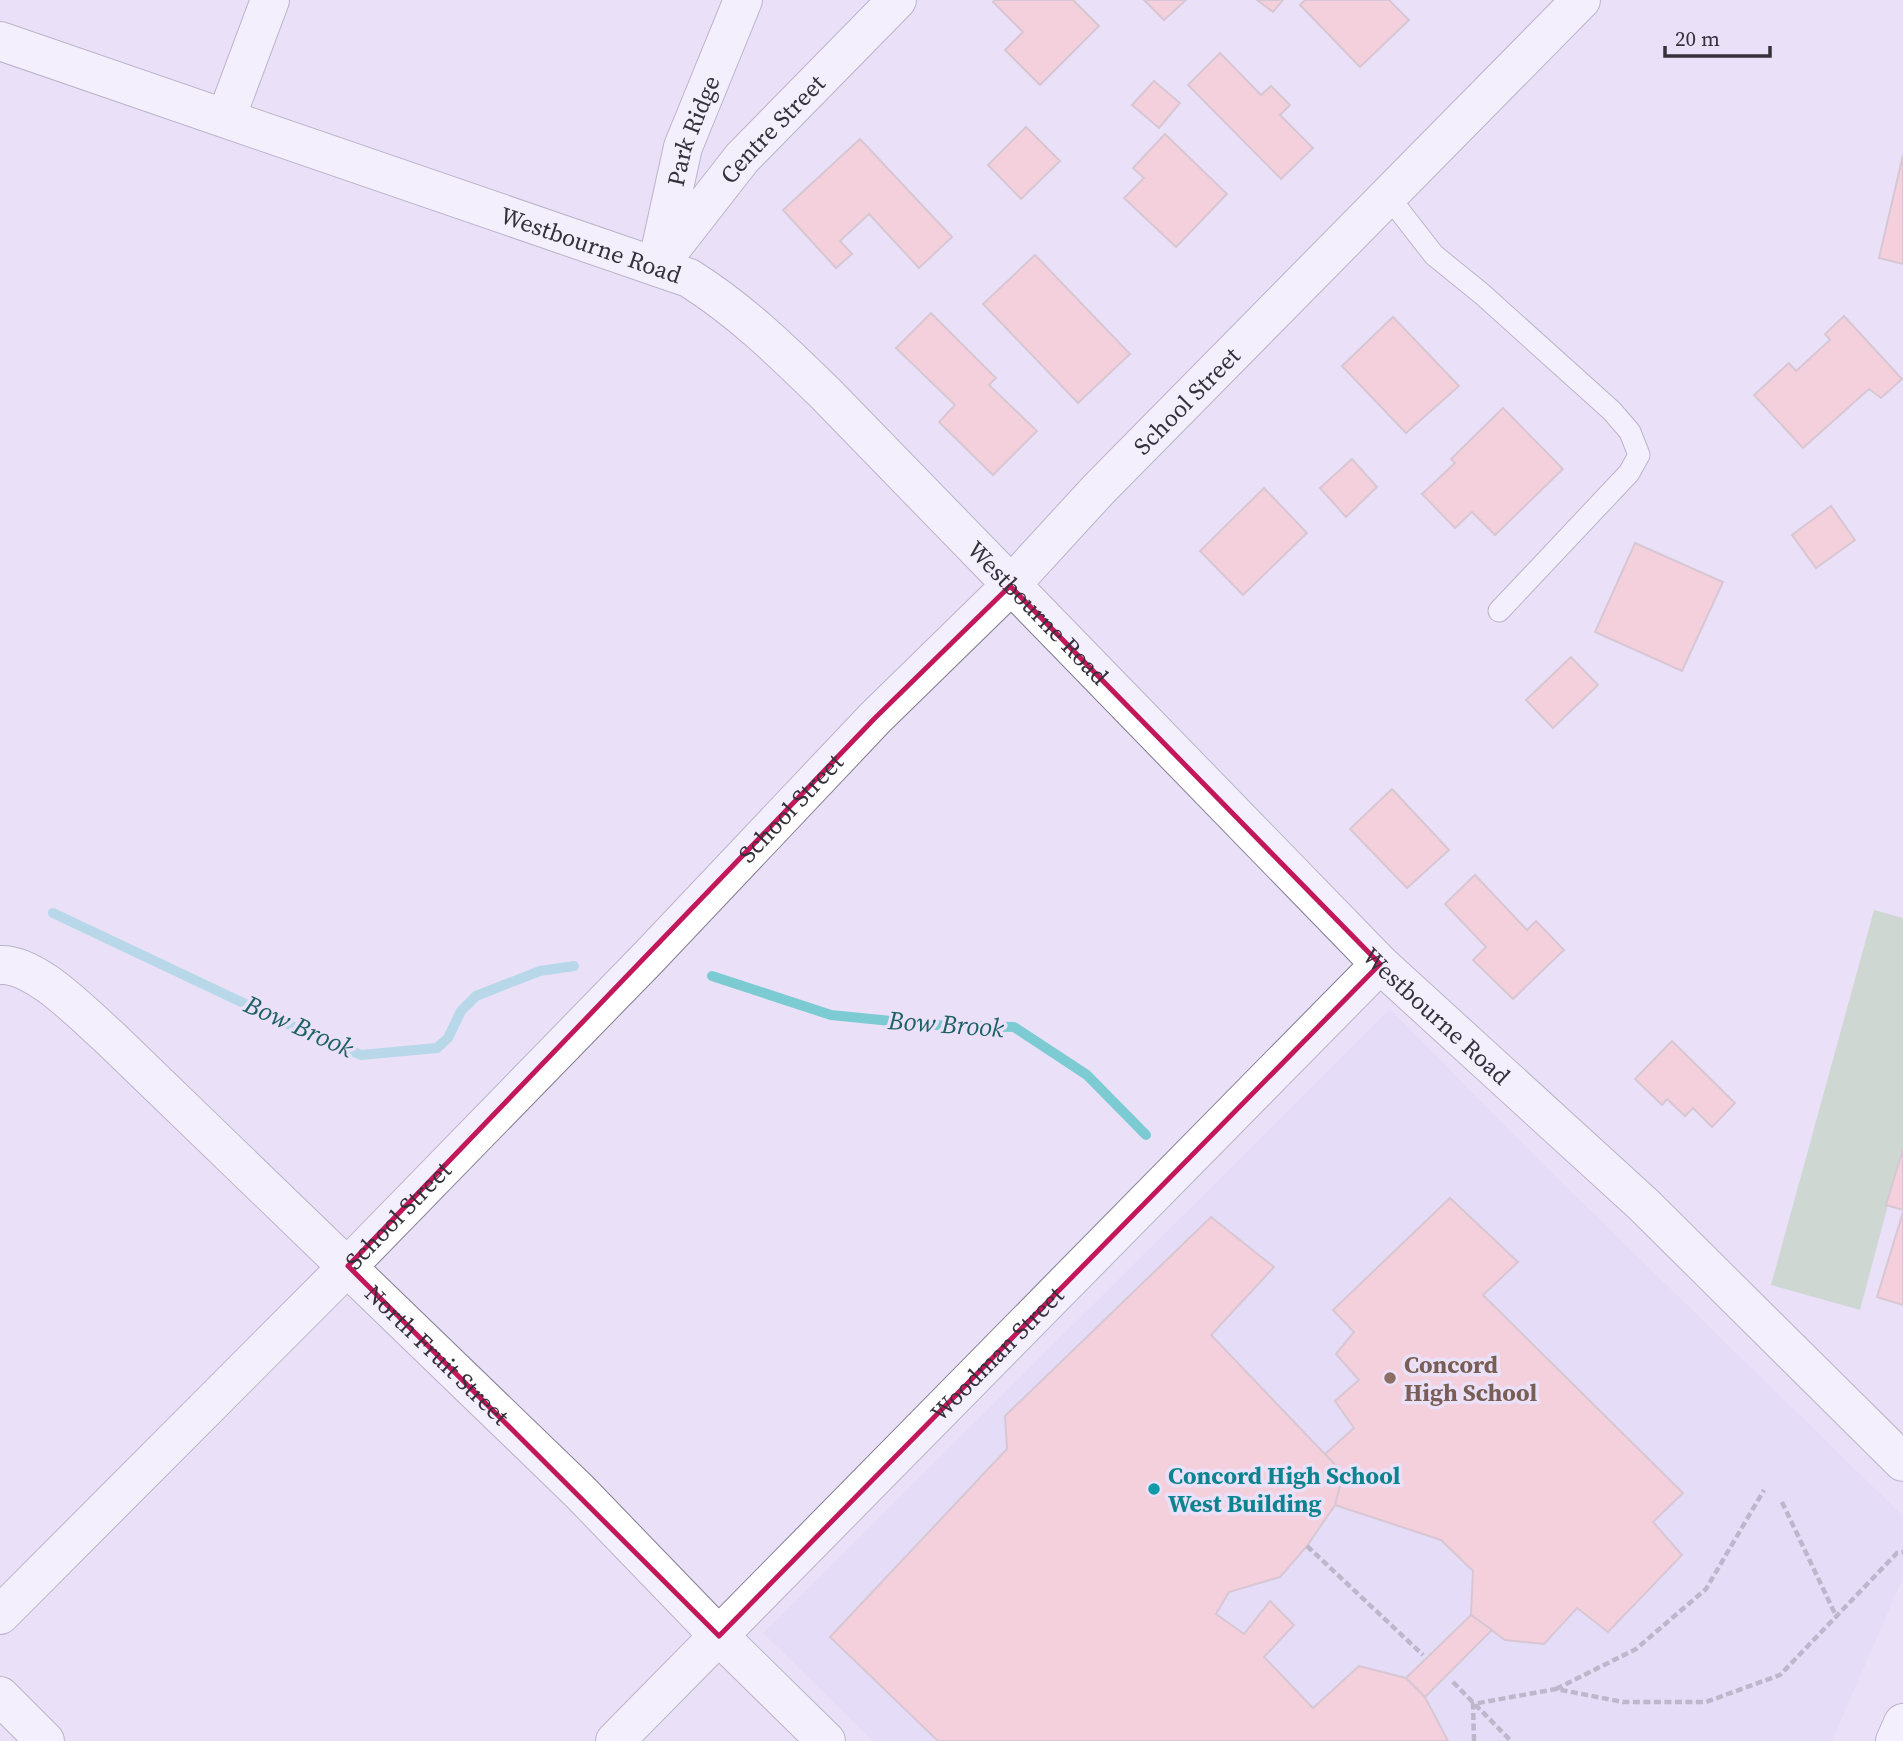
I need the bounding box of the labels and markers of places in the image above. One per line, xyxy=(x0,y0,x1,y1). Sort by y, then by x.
place label: Concord High School xyxy=(1404,1348,1538,1409)
marker: Concord High School xyxy=(1382,1370,1398,1386)
place label: Concord High School West Building xyxy=(1168,1459,1401,1520)
marker: Concord High School West Building xyxy=(1146,1481,1162,1497)

